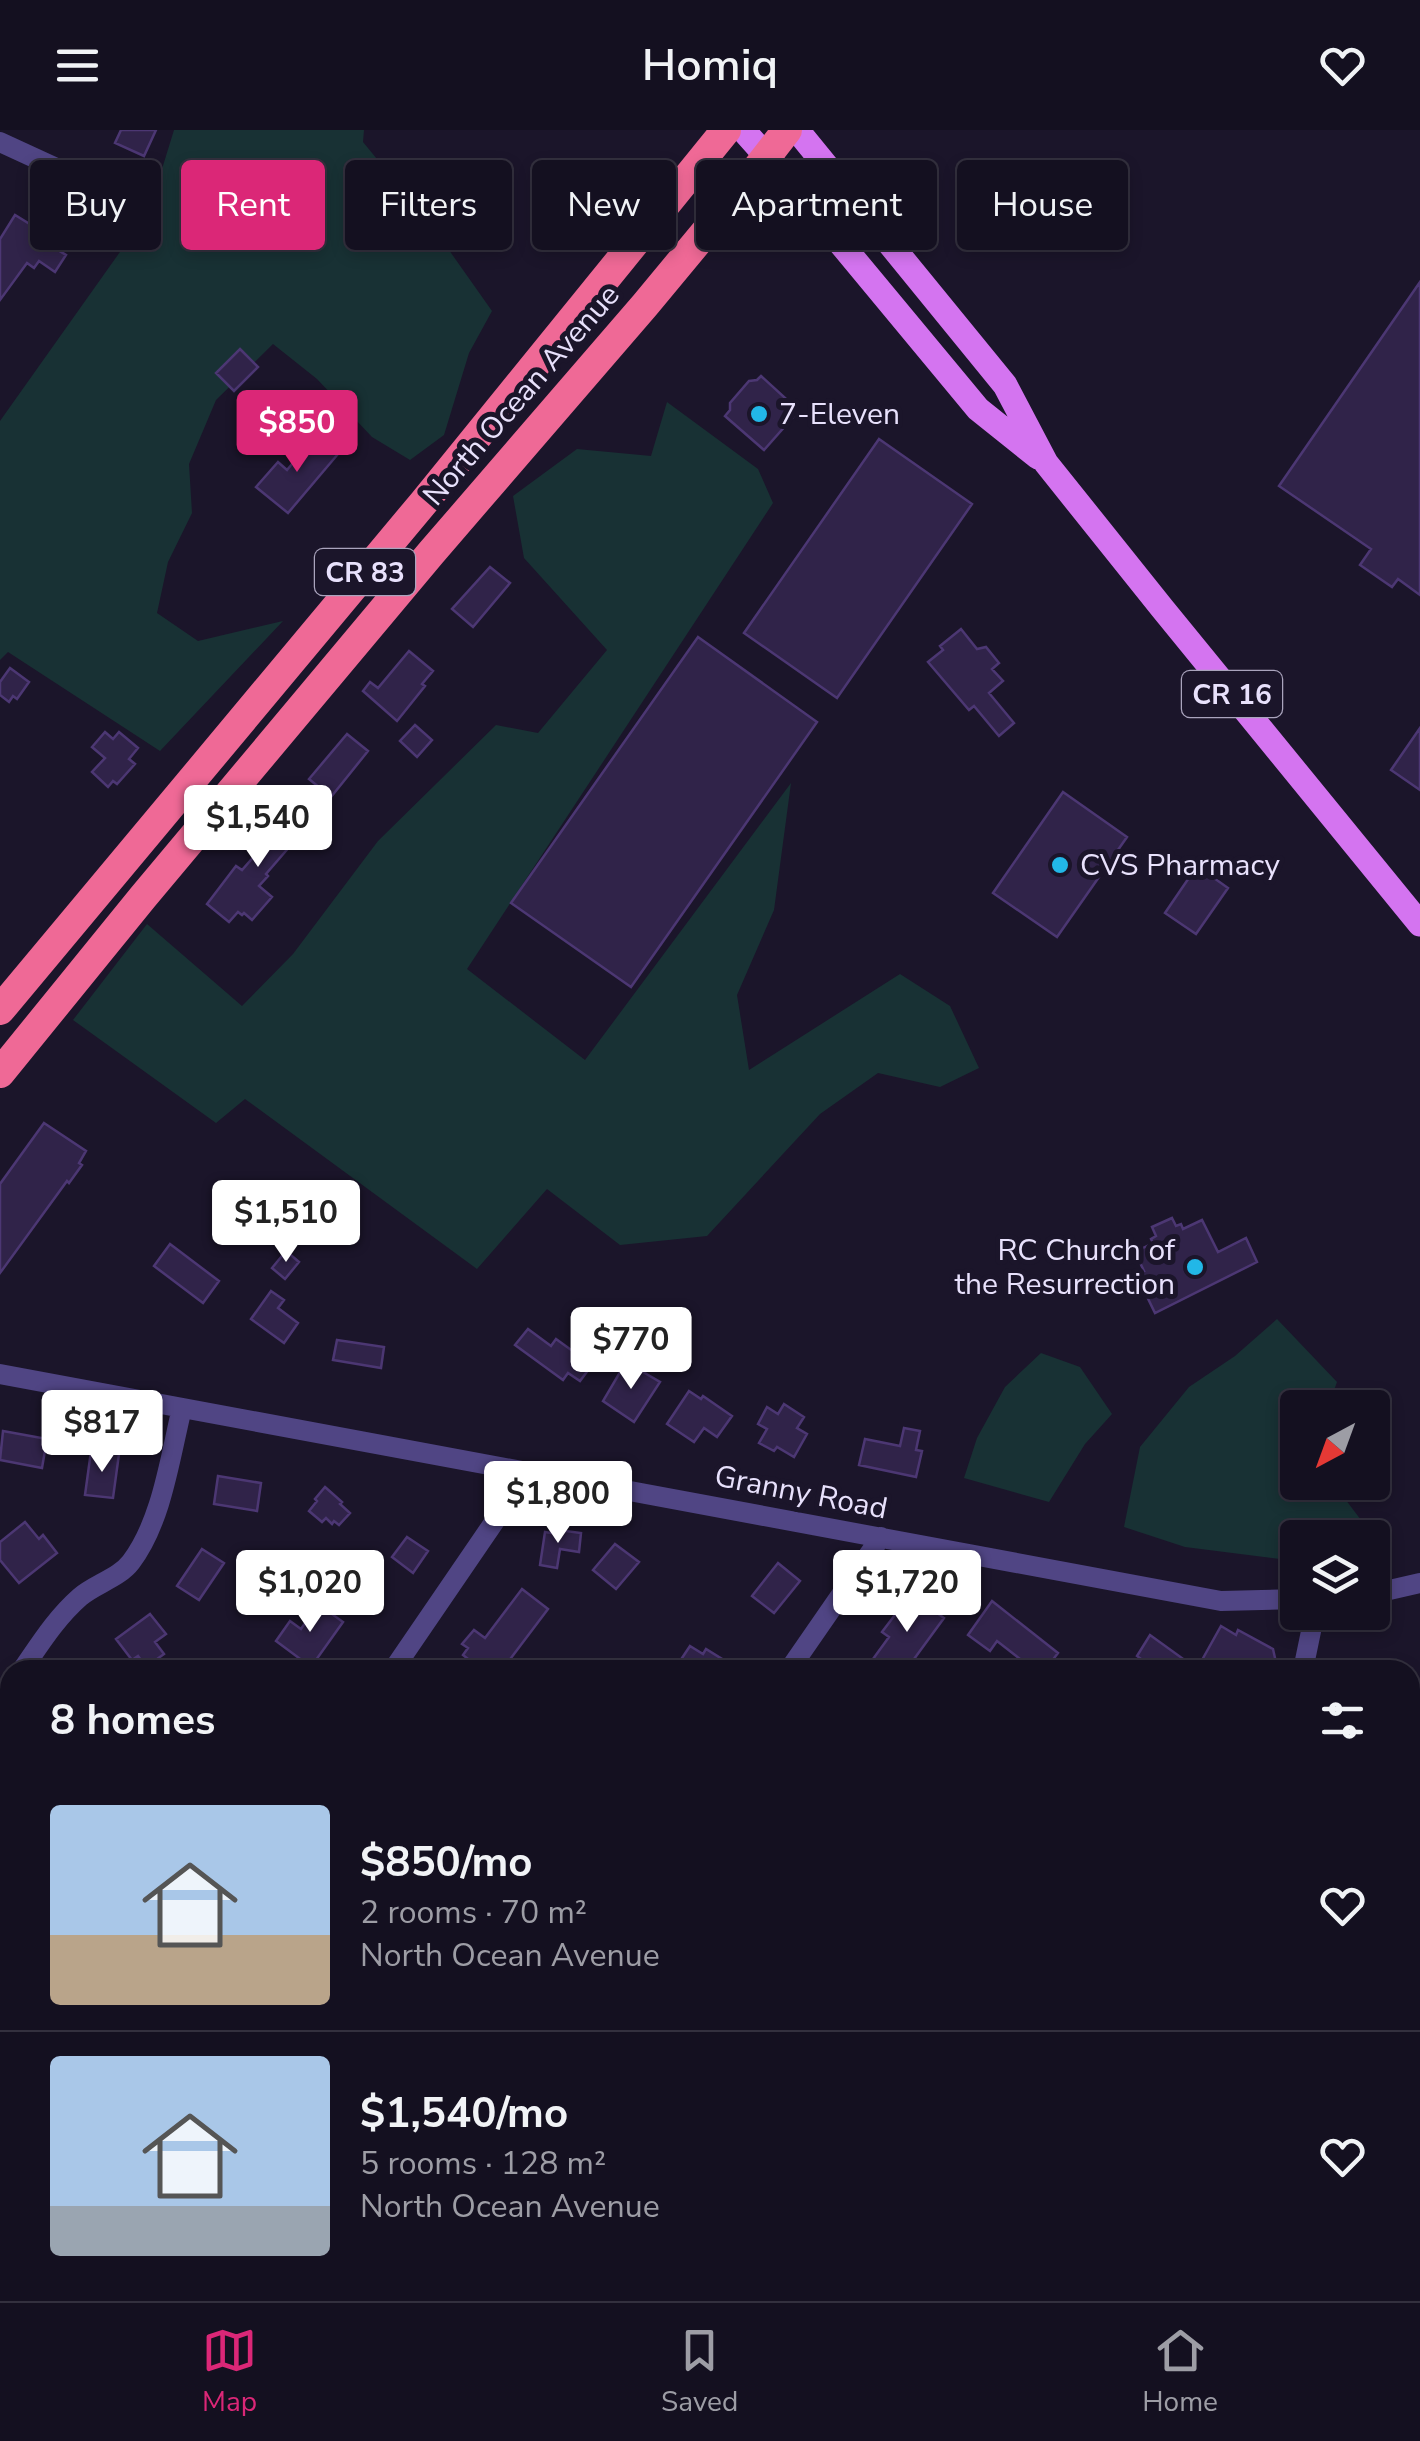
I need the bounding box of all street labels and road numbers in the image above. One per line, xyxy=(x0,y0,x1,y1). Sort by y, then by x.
street label: North Ocean Avenue xyxy=(414,276,629,515)
road number: CR 83 xyxy=(315,549,415,595)
road number: CR 16 xyxy=(1182,671,1282,717)
street label: Granny Road xyxy=(711,1456,891,1529)

